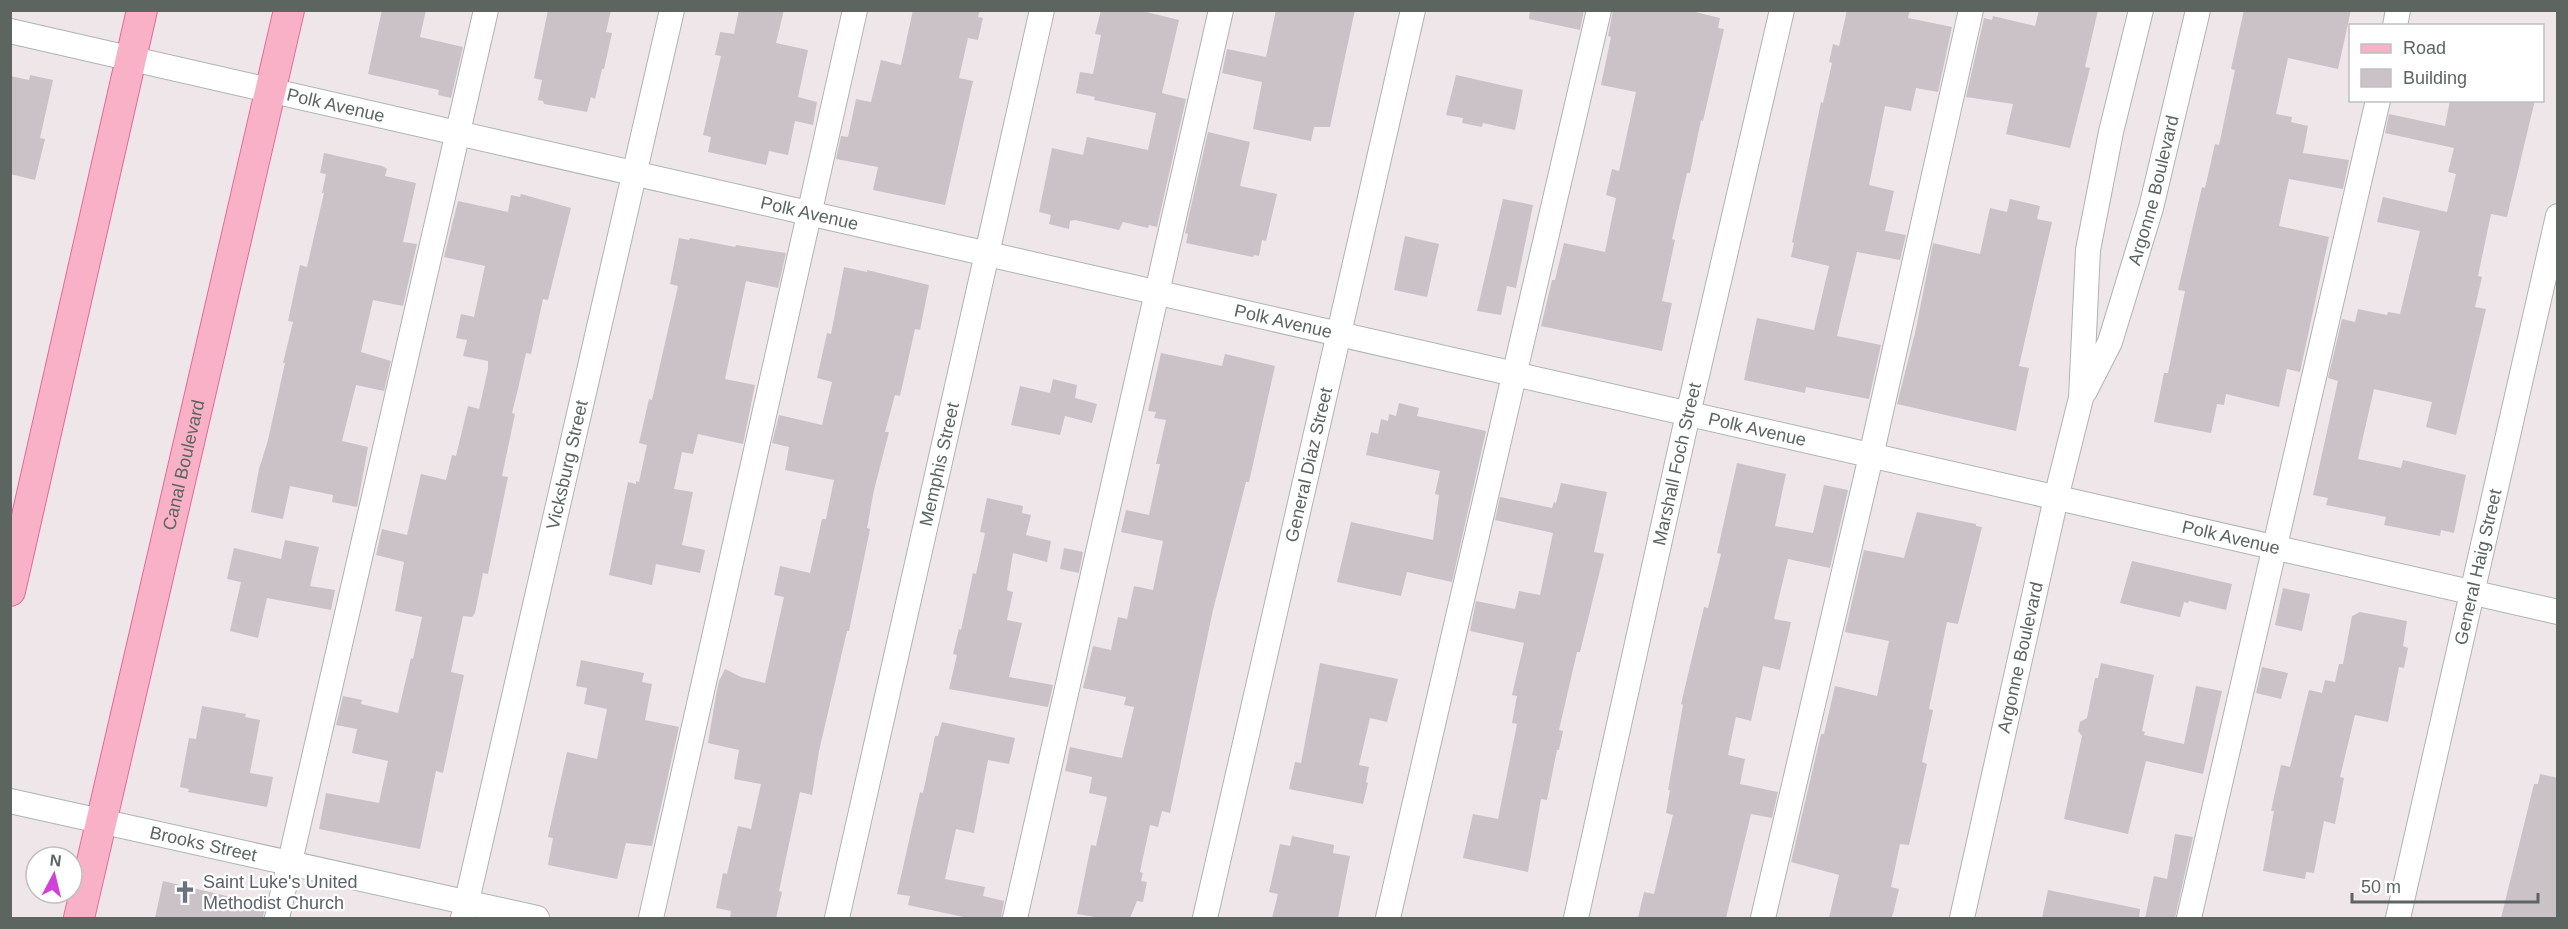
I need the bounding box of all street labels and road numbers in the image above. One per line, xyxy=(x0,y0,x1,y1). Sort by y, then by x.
street label: Polk Avenue xyxy=(285,84,387,126)
street label: Argonne Boulevard xyxy=(2124,113,2183,268)
street label: Polk Avenue xyxy=(759,192,860,234)
street label: Polk Avenue xyxy=(1232,301,1334,342)
street label: Marshall Foch Street xyxy=(1649,381,1705,547)
street label: General Diaz Street xyxy=(1281,385,1336,544)
street label: Canal Boulevard xyxy=(159,398,209,532)
street label: Vicksburg Street xyxy=(543,398,592,531)
street label: Memphis Street xyxy=(916,401,963,528)
street label: Polk Avenue xyxy=(1706,409,1808,450)
street label: General Haig Street xyxy=(2451,487,2505,647)
street label: Polk Avenue xyxy=(2180,517,2282,558)
street label: Argonne Boulevard xyxy=(1994,580,2047,735)
street label: Brooks Street xyxy=(148,822,259,866)

